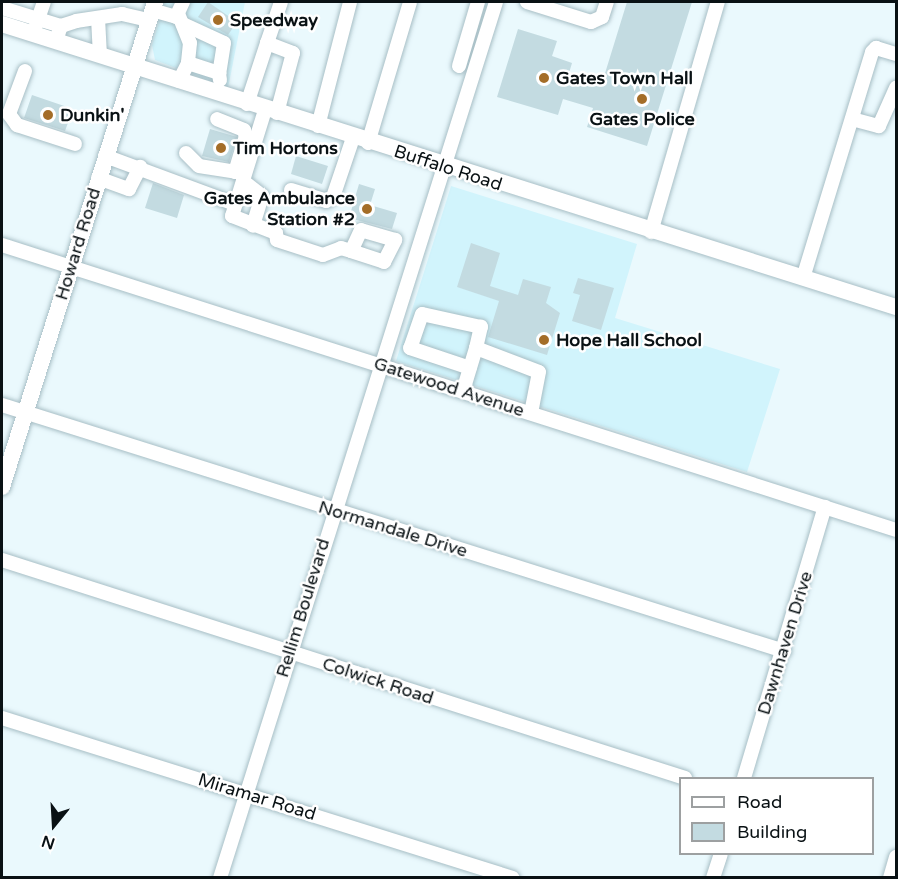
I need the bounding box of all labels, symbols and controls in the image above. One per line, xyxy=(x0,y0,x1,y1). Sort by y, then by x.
place label: Speedway xyxy=(230,9,318,31)
marker: Speedway xyxy=(211,13,225,27)
place label: Gates Town Hall xyxy=(556,67,693,89)
marker: Gates Town Hall xyxy=(537,71,551,85)
marker: Gates Police xyxy=(635,92,649,106)
place label: Dunkin' xyxy=(60,104,125,126)
marker: Dunkin' xyxy=(41,108,55,122)
place label: Gates Police xyxy=(589,108,695,130)
place label: Tim Hortons xyxy=(233,137,338,159)
street label: Buffalo Road xyxy=(391,140,505,196)
marker: Tim Hortons xyxy=(214,141,228,155)
street label: Howard Road xyxy=(51,185,105,303)
place label: Gates Ambulance Station #2 xyxy=(204,188,355,230)
marker: Gates Ambulance Station #2 xyxy=(360,202,374,216)
place label: Hope Hall School xyxy=(556,329,702,351)
marker: Hope Hall School xyxy=(537,333,551,347)
street label: Gatewood Avenue xyxy=(371,352,527,422)
street label: Normandale Drive xyxy=(316,496,470,562)
street label: Rellim Boulevard xyxy=(272,536,334,680)
street label: Dawnhaven Drive xyxy=(753,569,817,717)
street label: Colwick Road xyxy=(320,653,436,709)
street label: Miramar Road xyxy=(195,769,319,825)
legend xyxy=(679,777,874,855)
text: Road xyxy=(737,791,782,813)
north arrow xyxy=(24,795,84,855)
text: Building xyxy=(737,821,807,843)
text: N xyxy=(39,831,58,854)

